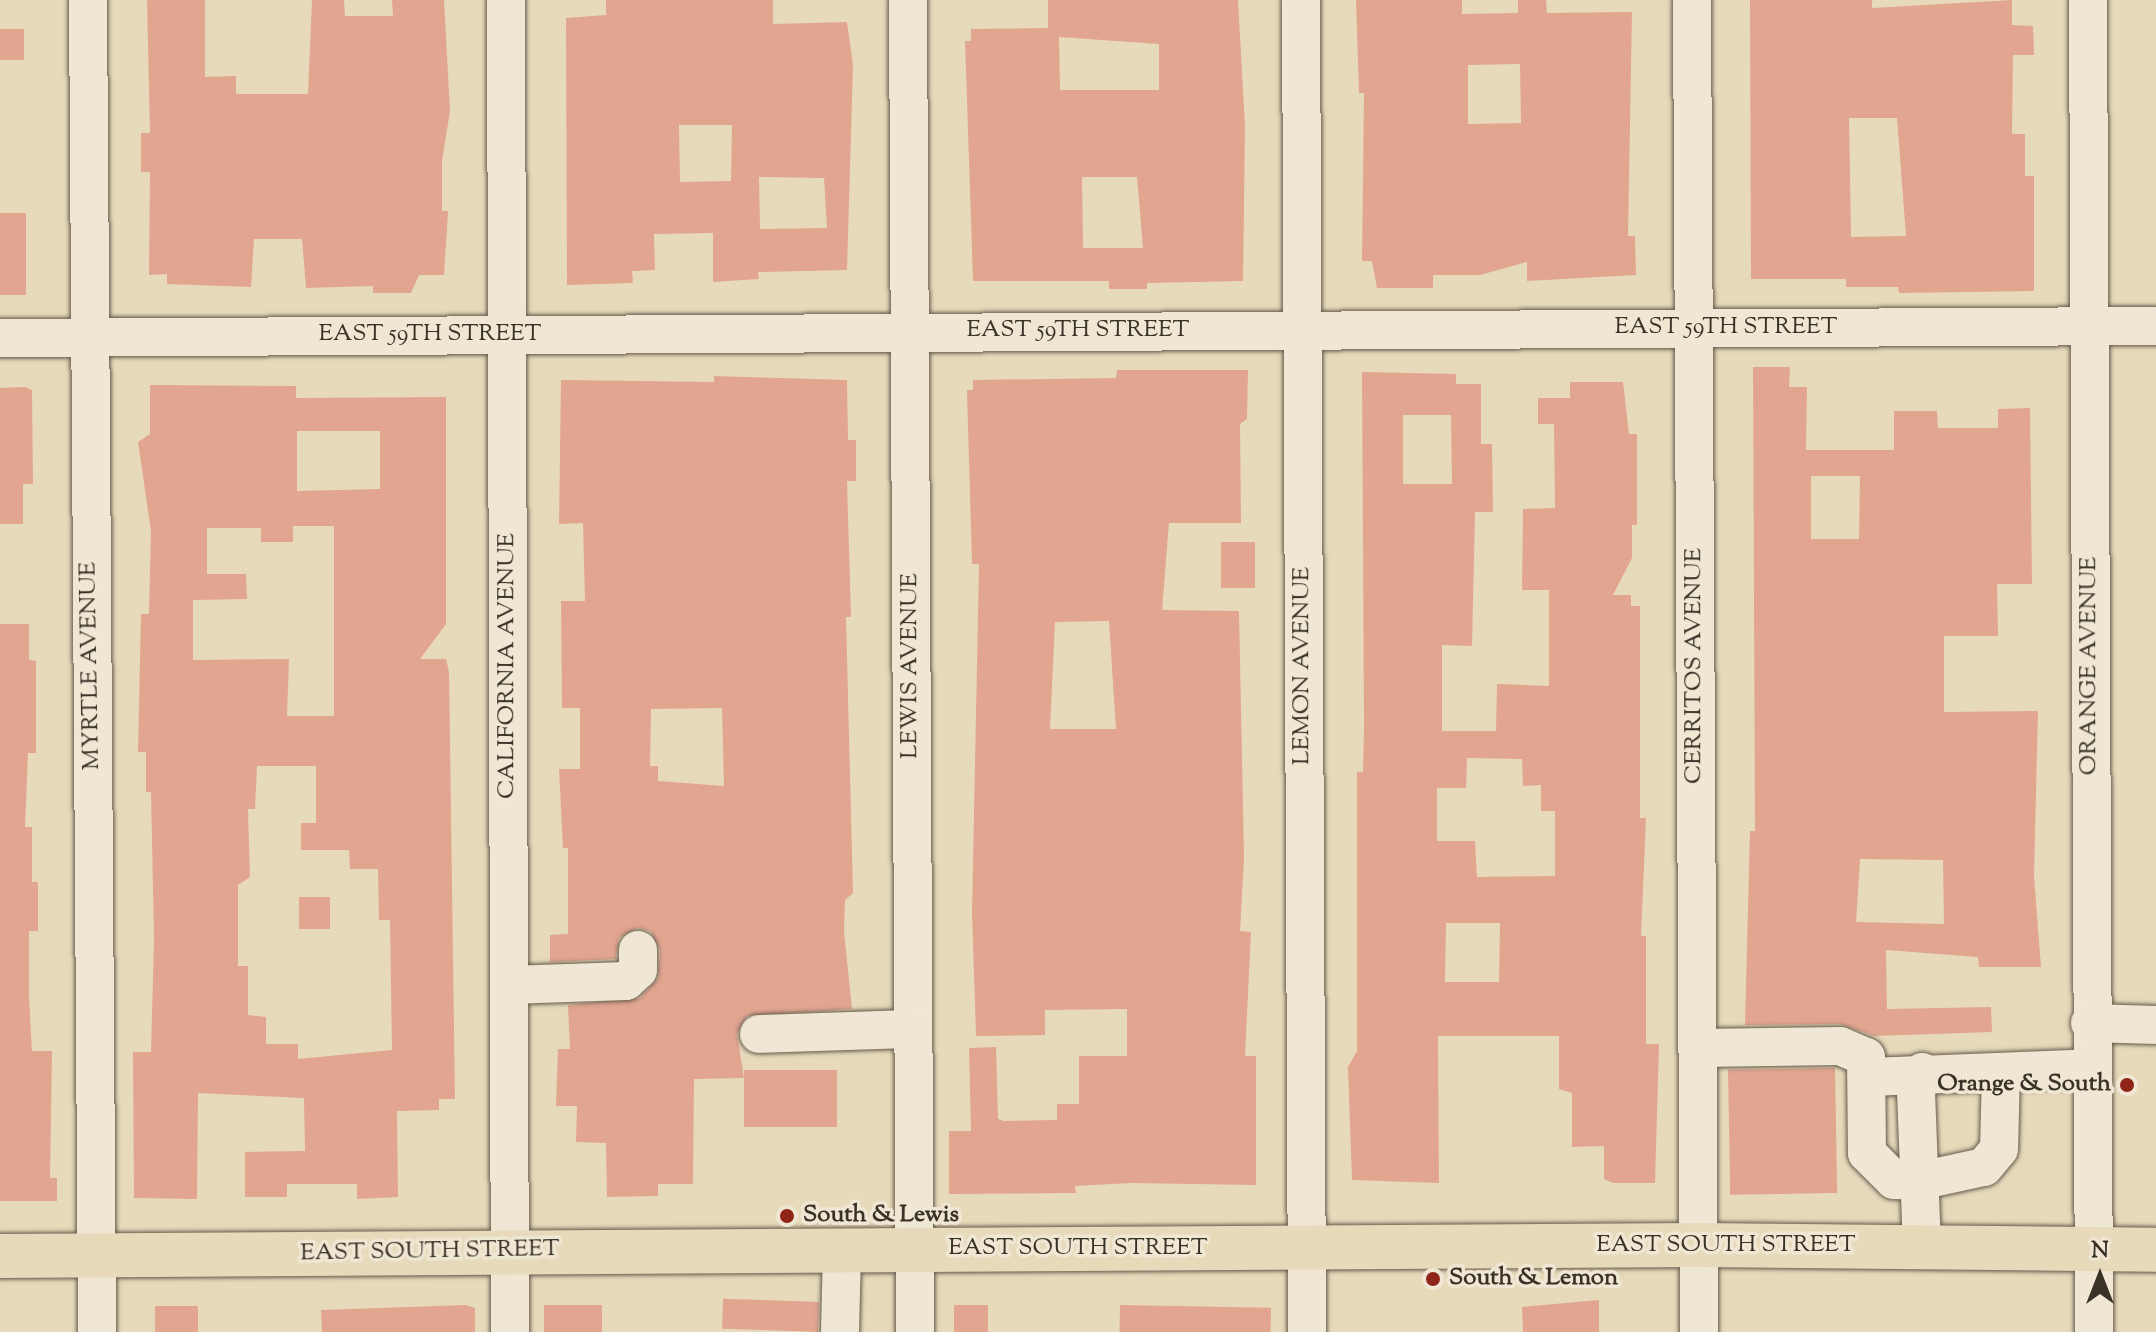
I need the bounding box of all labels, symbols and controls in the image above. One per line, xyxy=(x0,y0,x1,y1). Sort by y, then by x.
street label: EAST 59TH STREET xyxy=(1615,314,1837,342)
street label: EAST 59TH STREET xyxy=(967,317,1189,345)
street label: EAST 59TH STREET xyxy=(319,321,541,349)
street label: CALIFORNIA AVENUE xyxy=(494,533,522,799)
street label: CERRITOS AVENUE xyxy=(1681,548,1709,784)
street label: ORANGE AVENUE xyxy=(2076,557,2104,775)
street label: MYRTLE AVENUE xyxy=(75,562,107,770)
street label: LEMON AVENUE xyxy=(1289,567,1317,765)
street label: LEWIS AVENUE xyxy=(897,573,925,759)
place label: Orange & South xyxy=(1937,1071,2111,1099)
marker: Orange & South xyxy=(2118,1076,2136,1094)
place label: South & Lewis xyxy=(803,1202,959,1230)
marker: South & Lewis xyxy=(778,1207,796,1225)
street label: EAST SOUTH STREET xyxy=(1596,1232,1856,1260)
street label: EAST SOUTH STREET xyxy=(300,1235,560,1269)
street label: EAST SOUTH STREET xyxy=(948,1235,1208,1263)
north arrow xyxy=(2060,1236,2140,1316)
text: N xyxy=(2091,1236,2109,1268)
place label: South & Lemon xyxy=(1449,1265,1618,1293)
marker: South & Lemon xyxy=(1424,1270,1442,1288)

